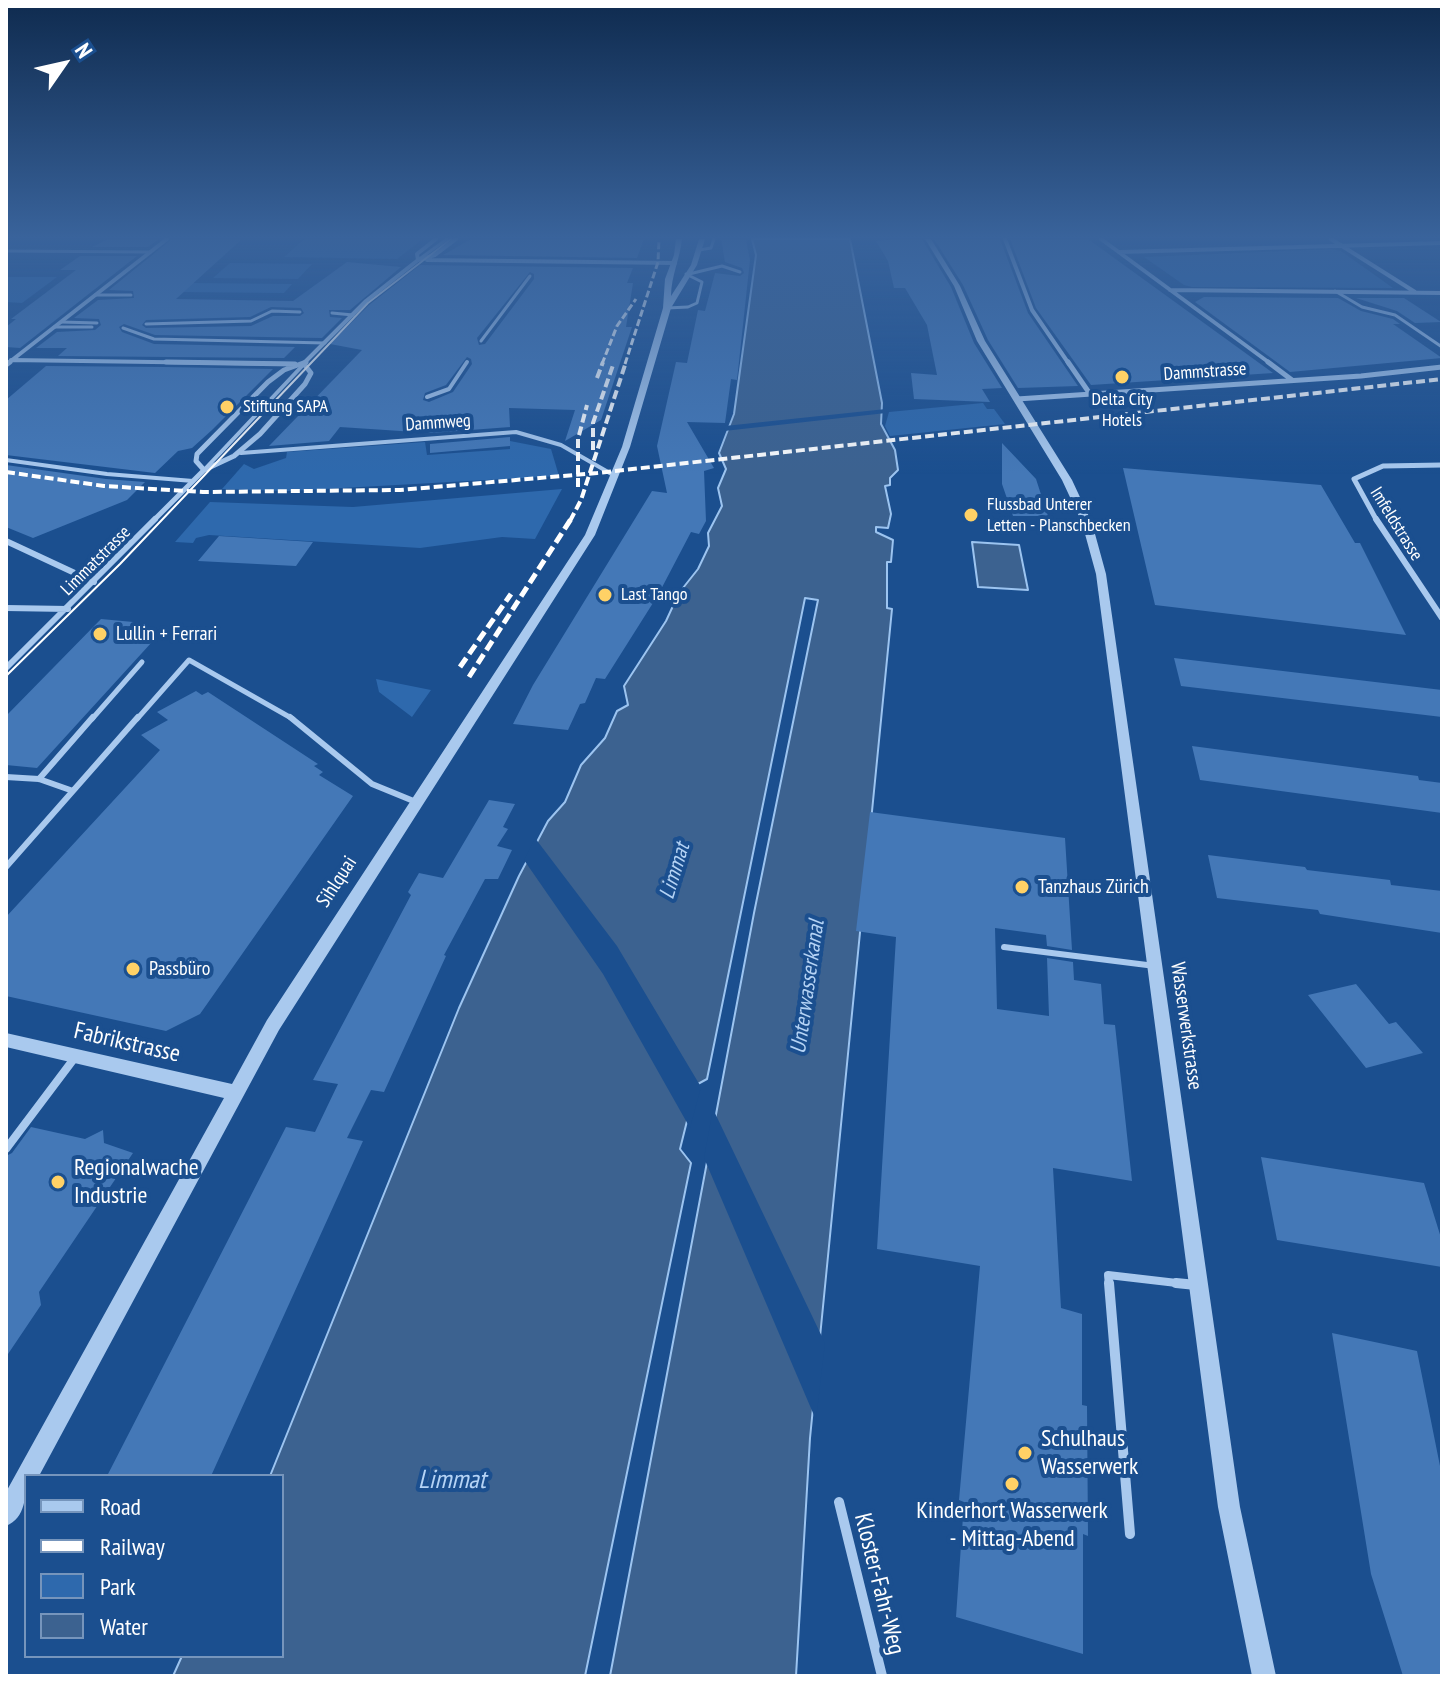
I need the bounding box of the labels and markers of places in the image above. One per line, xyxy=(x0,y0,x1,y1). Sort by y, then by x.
marker: Delta City Hotels xyxy=(1113,368,1131,386)
place label: Delta City Hotels xyxy=(1092,389,1152,432)
place label: Stiftung SAPA xyxy=(243,396,328,418)
marker: Stiftung SAPA xyxy=(218,398,236,416)
place label: Flussbad Unterer Letten - Planschbecken xyxy=(987,494,1131,536)
marker: Flussbad Unterer Letten - Planschbecken xyxy=(962,506,980,524)
place label: Last Tango xyxy=(621,584,687,606)
marker: Last Tango xyxy=(596,586,614,604)
place label: Lullin + Ferrari xyxy=(116,622,217,646)
marker: Lullin + Ferrari xyxy=(91,625,109,643)
place label: Tanzhaus Zürich xyxy=(1038,875,1149,899)
marker: Tanzhaus Zürich xyxy=(1013,878,1031,896)
place label: Passbüro xyxy=(149,957,210,981)
marker: Passbüro xyxy=(124,960,142,978)
place label: Regionalwache Industrie xyxy=(74,1154,199,1210)
marker: Regionalwache Industrie xyxy=(49,1173,67,1191)
place label: Schulhaus Wasserwerk xyxy=(1041,1425,1138,1481)
marker: Schulhaus Wasserwerk xyxy=(1016,1444,1034,1462)
marker: Kinderhort Wasserwerk - Mittag-Abend xyxy=(1003,1475,1021,1493)
place label: Kinderhort Wasserwerk - Mittag-Abend xyxy=(916,1497,1108,1553)

